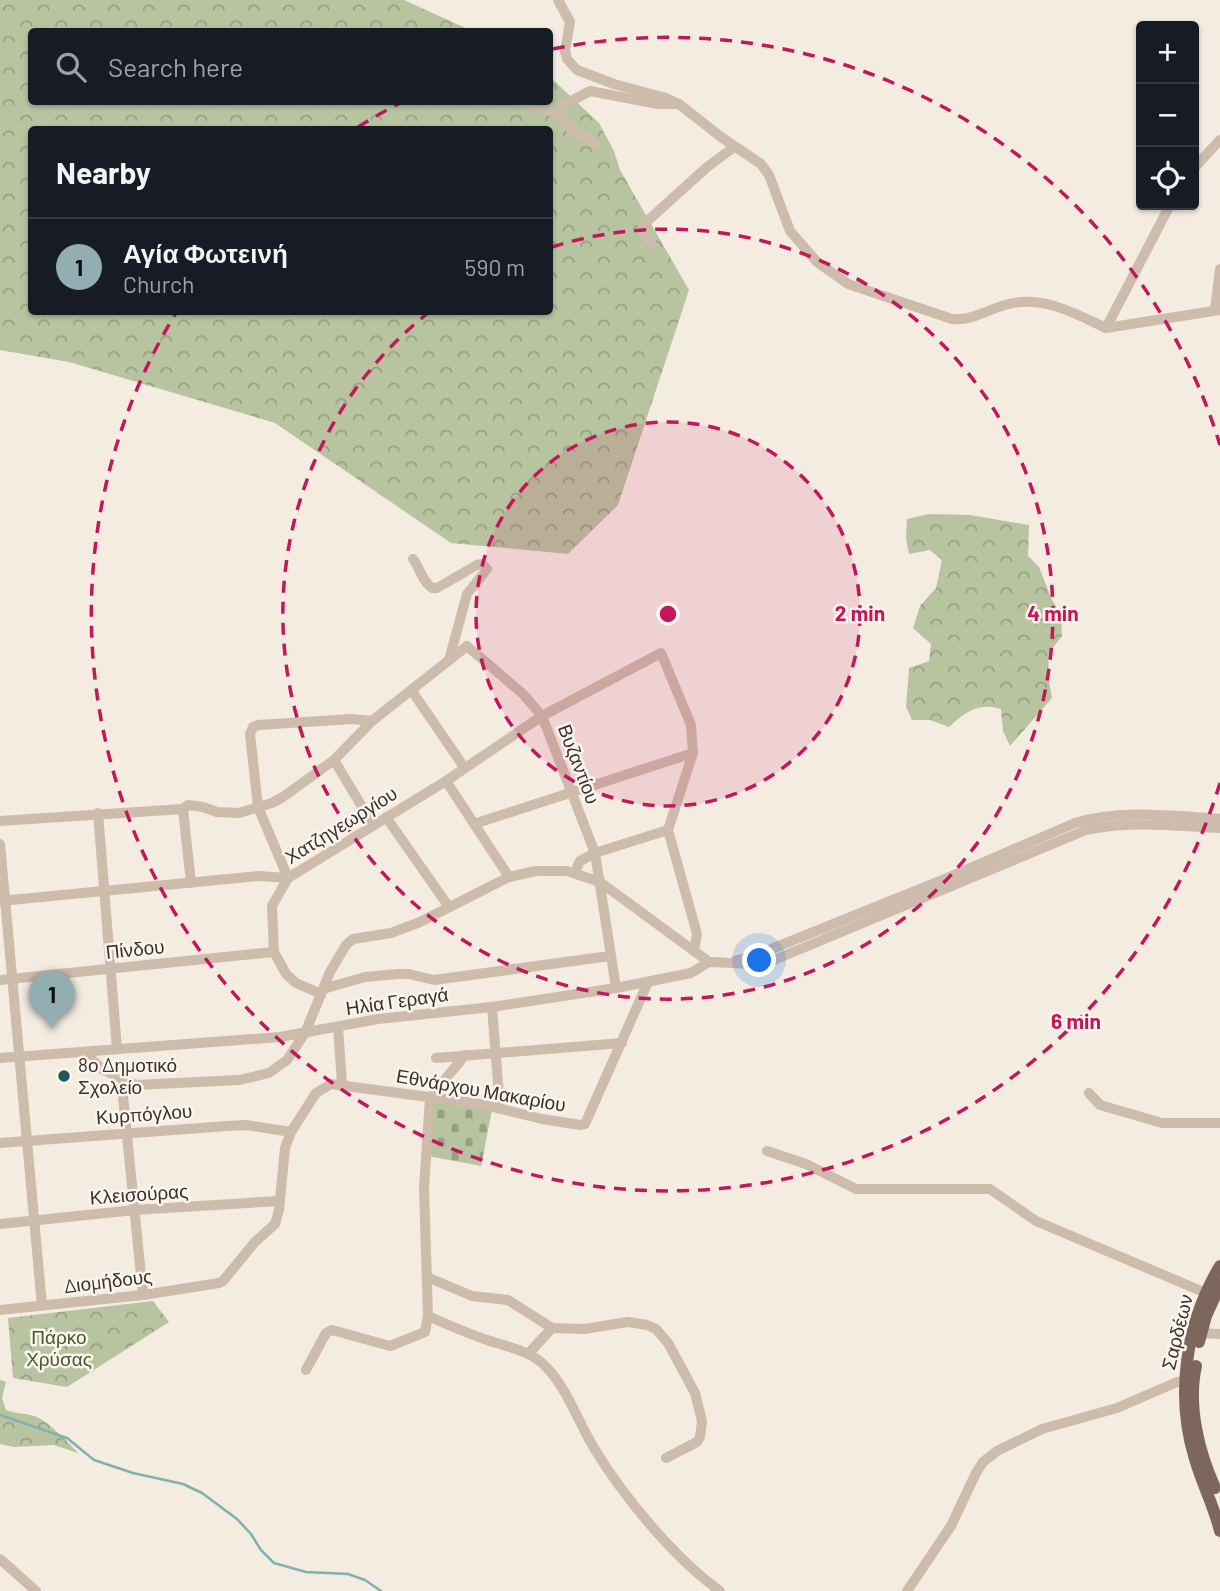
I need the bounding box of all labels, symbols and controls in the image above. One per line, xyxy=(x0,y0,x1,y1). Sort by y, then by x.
map controls xyxy=(1136,21,1199,210)
button: + xyxy=(1136,21,1199,84)
search box xyxy=(28,28,553,105)
icon: search xyxy=(52,48,90,86)
text: Search here xyxy=(108,51,243,82)
button: − xyxy=(1136,84,1199,147)
button: locate xyxy=(1136,147,1199,210)
text: Nearby xyxy=(56,154,151,190)
text: Αγία Φωτεινή xyxy=(123,237,288,268)
text: 1 xyxy=(75,253,83,281)
text: 590 m xyxy=(465,253,525,281)
text: Church xyxy=(123,270,194,298)
text: 2 min xyxy=(835,600,885,625)
text: 4 min xyxy=(1027,600,1079,625)
centre of rings xyxy=(656,602,680,626)
street label: Βυζαντίου xyxy=(554,721,605,807)
street label: Χατζηγεωργίου xyxy=(280,781,401,868)
street label: Πίνδου xyxy=(104,934,165,963)
your location xyxy=(742,943,776,977)
pin: 1 xyxy=(29,971,75,1029)
street label: Ηλία Γεραγά xyxy=(344,982,450,1019)
text: 6 min xyxy=(1051,1008,1101,1033)
place label: 8ο Δημοτικό Σχολείο xyxy=(78,1053,177,1098)
street label: Εθνάρχου Μακαρίου xyxy=(394,1063,568,1116)
marker: 8ο Δημοτικό Σχολείο xyxy=(56,1068,72,1084)
street label: Κυρπόγλου xyxy=(95,1099,193,1128)
street label: Κλεισούρας xyxy=(89,1179,189,1208)
street label: Διομήδους xyxy=(63,1264,153,1297)
street label: Σαρδέων xyxy=(1156,1292,1197,1372)
park label: Πάρκο Χρύσας xyxy=(26,1325,92,1370)

